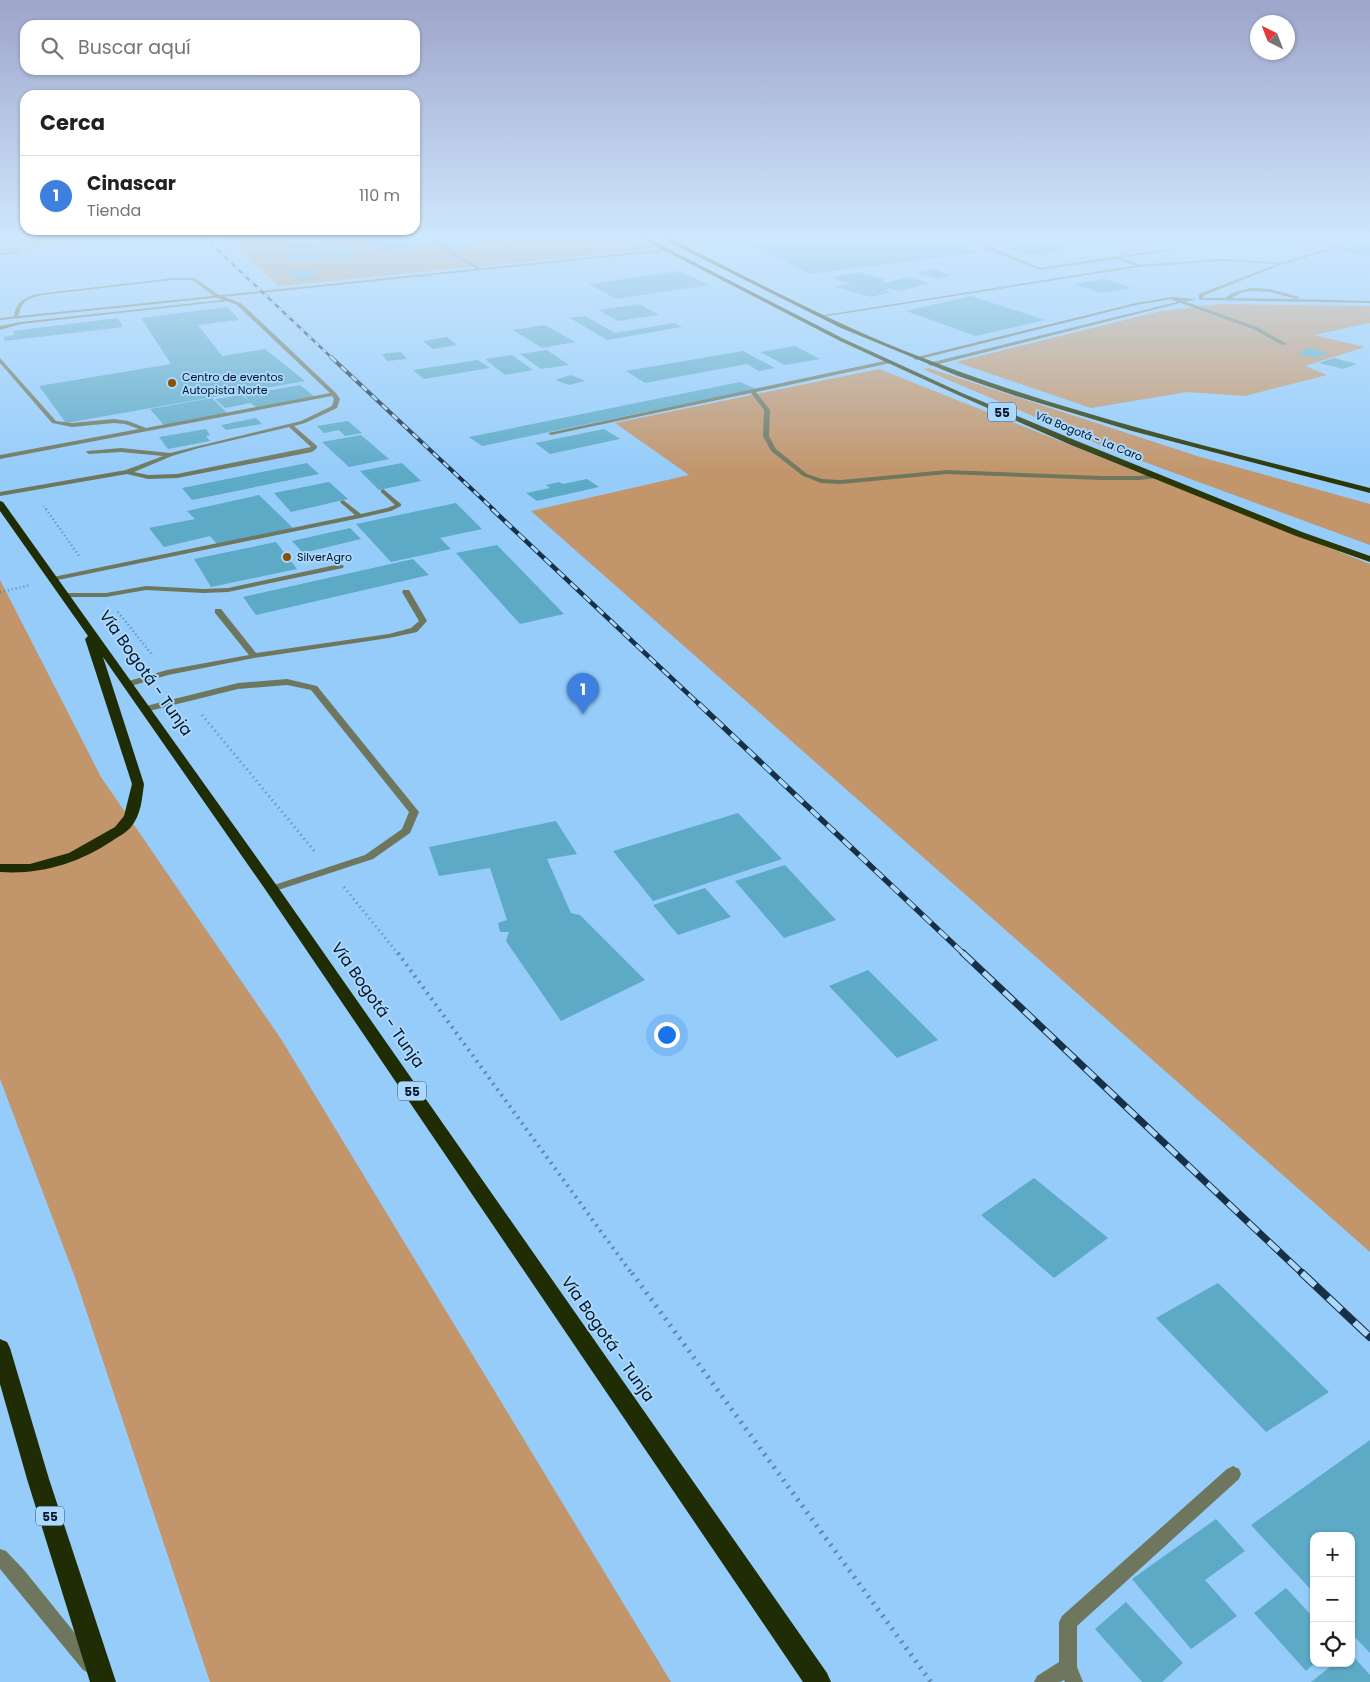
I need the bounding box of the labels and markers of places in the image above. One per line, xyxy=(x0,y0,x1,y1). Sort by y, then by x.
place label: Centro de eventos Autopista Norte xyxy=(182,369,284,398)
marker: Centro de eventos Autopista Norte xyxy=(166,377,178,389)
place label: SilverAgro xyxy=(297,549,352,565)
marker: SilverAgro xyxy=(281,551,293,563)
pin: 1 xyxy=(567,673,599,714)

